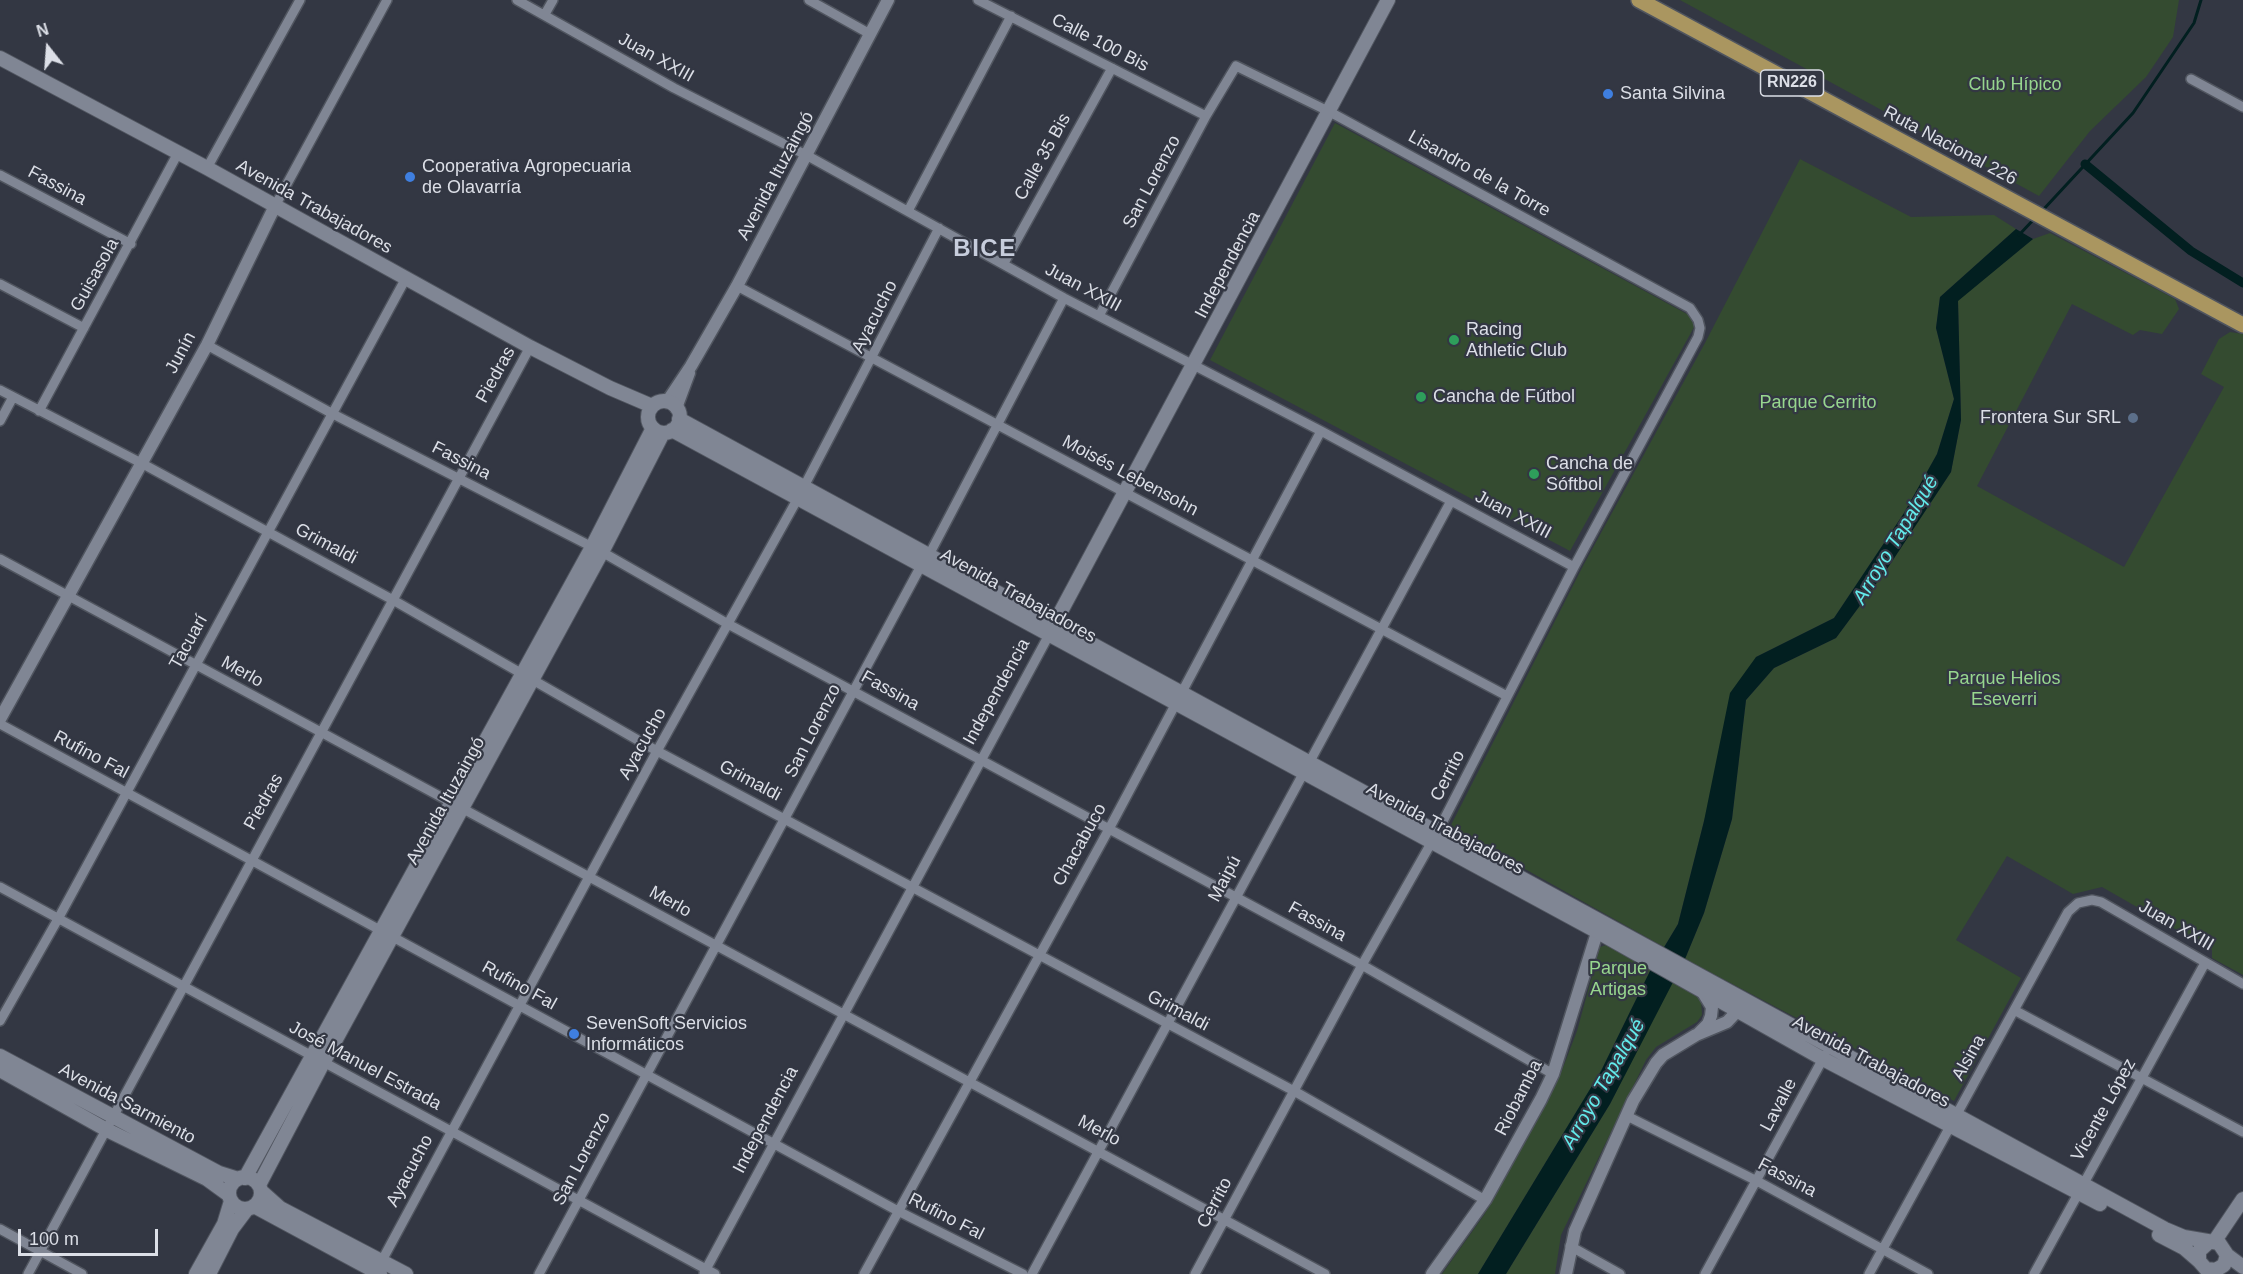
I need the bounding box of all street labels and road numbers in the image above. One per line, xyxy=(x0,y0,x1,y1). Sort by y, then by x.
street label: Calle 100 Bis xyxy=(1048,9,1152,77)
street label: Juan XXIII xyxy=(614,28,698,88)
road number: RN226 xyxy=(1760,70,1824,96)
street label: Ruta Nacional 226 xyxy=(1880,102,2020,190)
street label: Avenida Ituzaingó xyxy=(733,108,819,244)
street label: Calle 35 Bis xyxy=(1010,110,1076,204)
street label: Lisandro de la Torre xyxy=(1404,126,1554,222)
street label: San Lorenzo xyxy=(1119,132,1185,232)
street label: Avenida Trabajadores xyxy=(232,155,396,259)
street label: Fassina xyxy=(24,162,90,210)
street label: Independencia xyxy=(1191,208,1265,322)
street label: Guisasola xyxy=(66,235,124,315)
street label: Juan XXIII xyxy=(1041,259,1125,317)
street label: Ayacucho xyxy=(848,277,902,357)
street label: Junín xyxy=(161,328,201,378)
street label: Piedras xyxy=(472,343,520,407)
street label: Moisés Lebensohn xyxy=(1058,431,1202,521)
street label: Fassina xyxy=(428,437,494,485)
street label: Juan XXIII xyxy=(1471,486,1555,544)
street label: Grimaldi xyxy=(291,519,361,569)
street label: Avenida Trabajadores xyxy=(936,544,1100,648)
street label: Tacuarí xyxy=(165,611,213,673)
street label: Independencia xyxy=(959,635,1035,749)
street label: Merlo xyxy=(217,652,267,692)
street label: Fassina xyxy=(857,666,923,716)
street label: San Lorenzo xyxy=(780,681,846,781)
street label: Ayacucho xyxy=(614,704,672,784)
street label: Rufino Fal xyxy=(50,726,132,784)
street label: Avenida Ituzaingó xyxy=(402,733,490,869)
street label: Cerrito xyxy=(1426,747,1470,805)
street label: Grimaldi xyxy=(715,756,785,806)
street label: Piedras xyxy=(240,770,288,834)
street label: Avenida Trabajadores xyxy=(1363,778,1527,880)
street label: Chacabuco xyxy=(1048,800,1112,890)
street label: Maipú xyxy=(1204,852,1246,906)
street label: Merlo xyxy=(645,882,695,922)
street label: Juan XXIII xyxy=(2135,896,2217,956)
street label: Fassina xyxy=(1284,897,1350,947)
street label: Rufino Fal xyxy=(478,957,560,1015)
street label: Grimaldi xyxy=(1143,986,1213,1036)
street label: Avenida Trabajadores xyxy=(1789,1011,1953,1113)
street label: José Manuel Estrada xyxy=(285,1017,445,1115)
street label: Alsina xyxy=(1948,1031,1990,1085)
street label: Vicente López xyxy=(2067,1055,2141,1165)
street label: Riobamba xyxy=(1491,1057,1547,1139)
street label: Avenida Sarmiento xyxy=(55,1059,199,1149)
street label: Independencia xyxy=(729,1063,803,1177)
street label: Lavalle xyxy=(1756,1075,1802,1135)
street label: San Lorenzo xyxy=(549,1109,615,1209)
street label: Merlo xyxy=(1074,1111,1124,1151)
street label: Ayacucho xyxy=(382,1131,438,1211)
street label: Fassina xyxy=(1754,1154,1820,1202)
street label: Cerrito xyxy=(1193,1174,1237,1232)
street label: Rufino Fal xyxy=(905,1189,987,1245)

